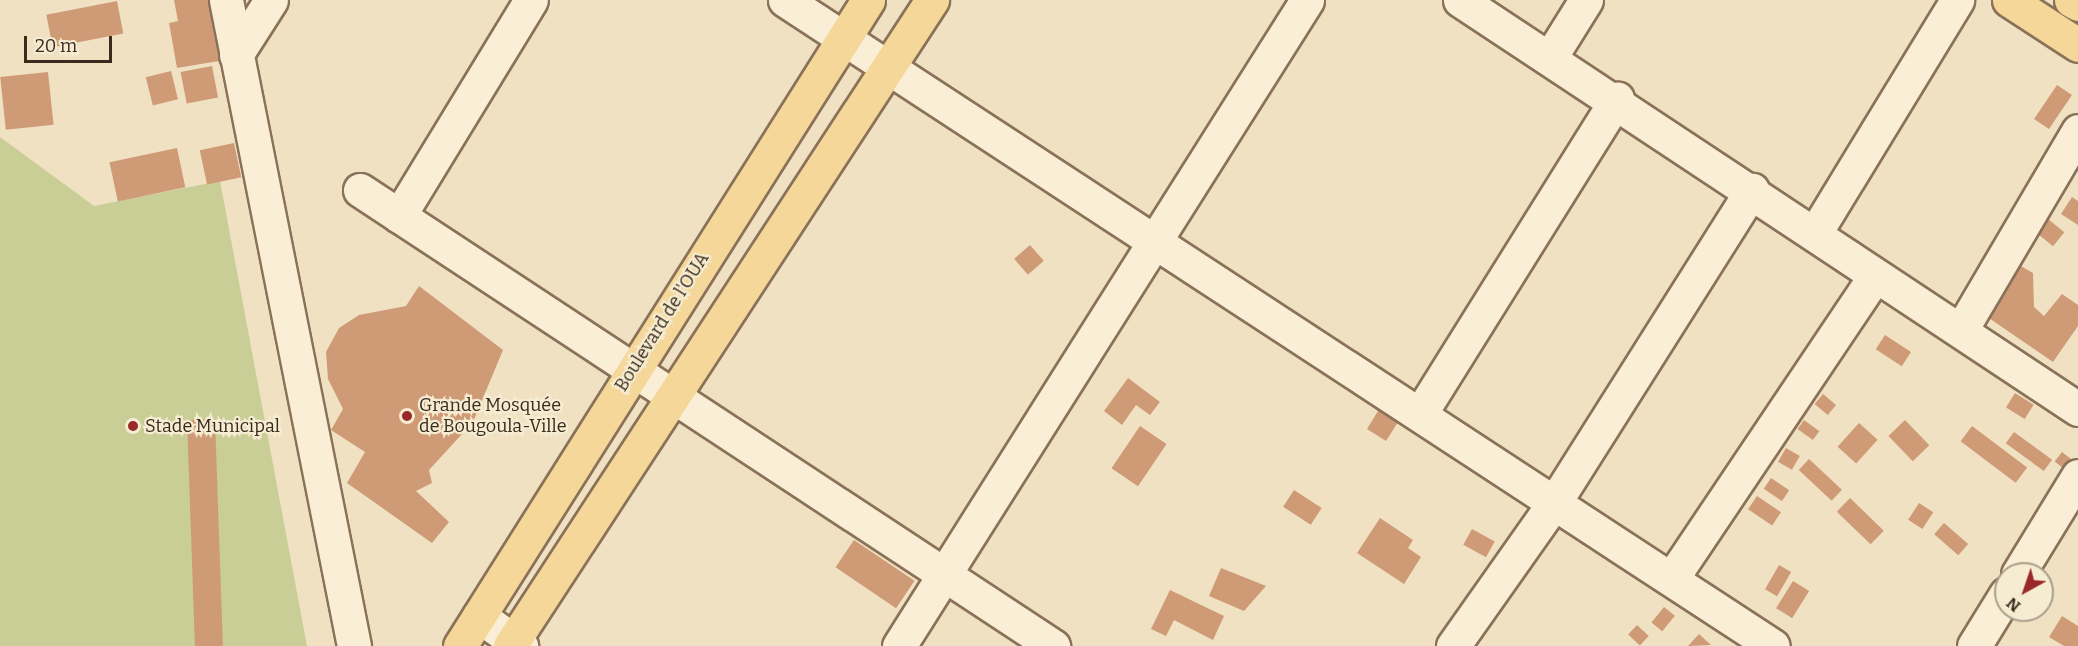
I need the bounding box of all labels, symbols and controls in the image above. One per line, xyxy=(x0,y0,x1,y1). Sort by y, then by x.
scale bar xyxy=(27,24,116,62)
text: 20 m xyxy=(35,35,77,57)
street label: Boulevard de l'OUA xyxy=(611,249,713,395)
place label: Grande Mosquée de Bougoula-Ville xyxy=(419,395,567,438)
marker: Grande Mosquée de Bougoula-Ville xyxy=(400,409,414,423)
place label: Stade Municipal xyxy=(145,415,280,437)
marker: Stade Municipal xyxy=(126,419,140,433)
north arrow xyxy=(1994,562,2054,622)
text: N xyxy=(2003,593,2024,616)

